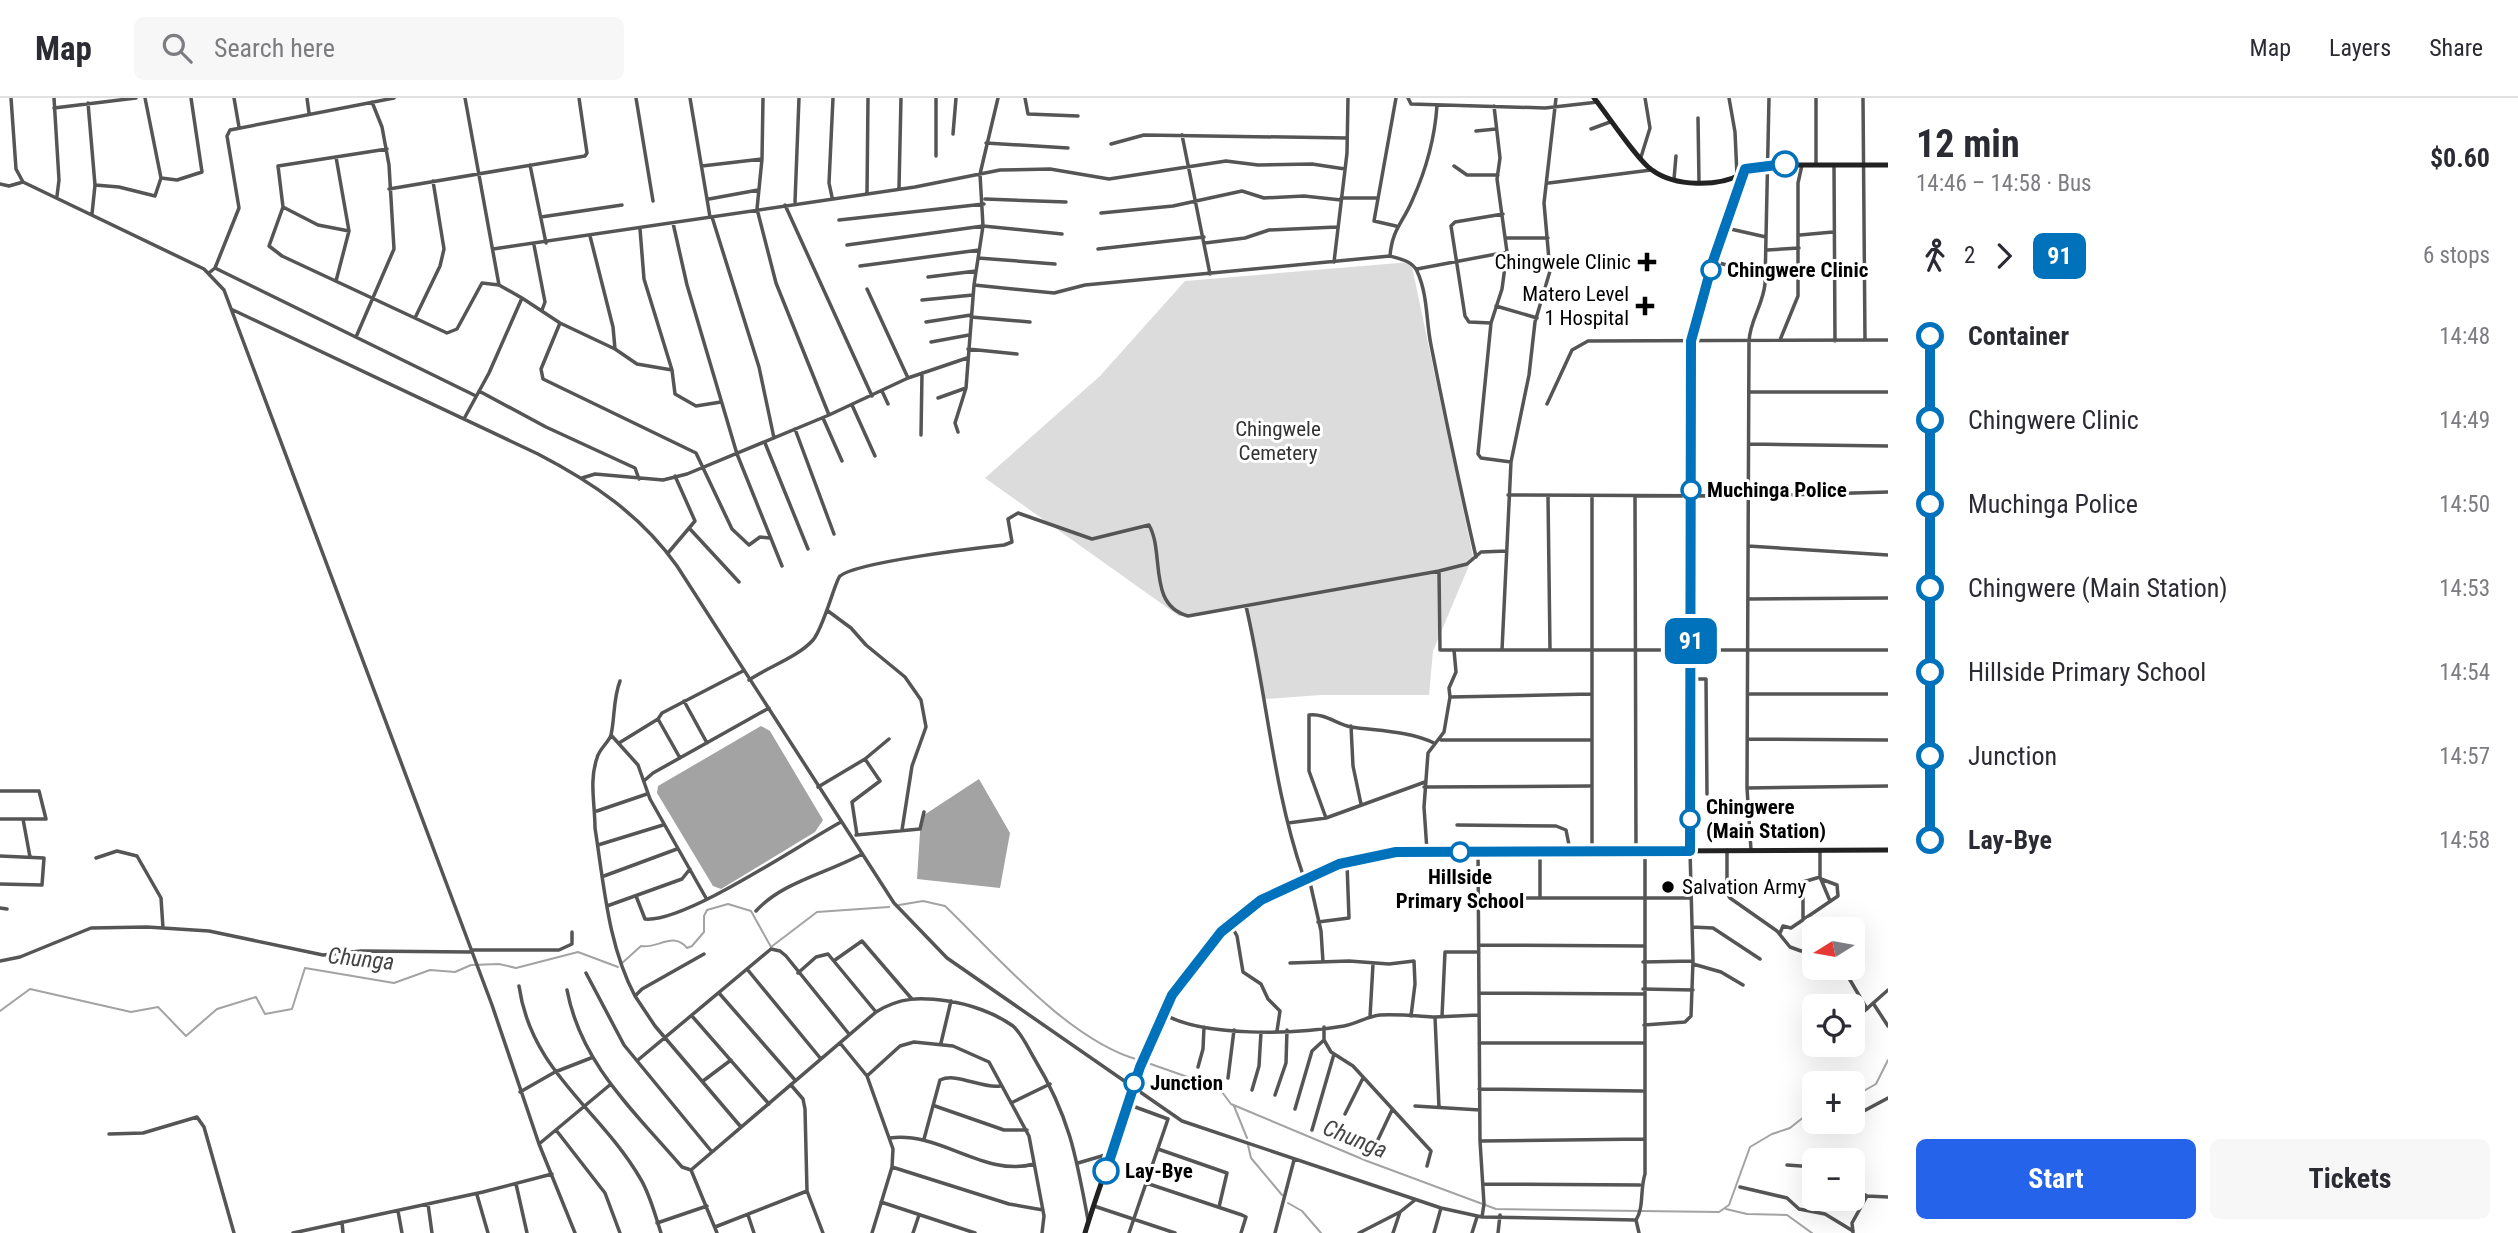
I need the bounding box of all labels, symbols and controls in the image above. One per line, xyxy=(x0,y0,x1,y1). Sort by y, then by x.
search box xyxy=(134,17,624,80)
text: Map xyxy=(35,29,92,68)
icon: search xyxy=(158,29,196,67)
text: Search here xyxy=(214,33,335,63)
text: Map xyxy=(2250,34,2291,62)
text: Layers xyxy=(2329,34,2391,62)
text: Share xyxy=(2429,34,2483,62)
text: 12 min xyxy=(1916,122,2020,166)
text: $0.60 xyxy=(2430,143,2490,173)
unlabelled marker xyxy=(1772,151,1798,177)
text: 14:46 – 14:58 · Bus xyxy=(1916,170,2092,197)
icon: walk xyxy=(1916,237,1954,275)
icon: forward xyxy=(1985,237,2023,275)
text: 2 xyxy=(1964,242,1975,269)
text: 91 xyxy=(2047,242,2072,270)
text: 6 stops xyxy=(2423,242,2490,269)
place label: Chingwele Clinic xyxy=(1494,250,1631,274)
marker: Chingwele Clinic xyxy=(1637,252,1657,272)
place label: Chingwere Clinic xyxy=(1727,258,1869,282)
marker: Chingwere Clinic xyxy=(1701,260,1721,280)
place label: Matero Level 1 Hospital xyxy=(1522,282,1629,330)
marker: Matero Level 1 Hospital xyxy=(1635,296,1655,316)
text: Container xyxy=(1968,321,2069,351)
text: 14:48 xyxy=(2439,323,2490,350)
text: Chingwere Clinic xyxy=(1968,405,2139,435)
text: 14:49 xyxy=(2439,407,2490,434)
park label: Chingwele Cemetery xyxy=(1235,417,1321,465)
place label: Muchinga Police xyxy=(1707,478,1847,502)
marker: Muchinga Police xyxy=(1681,480,1701,500)
text: Muchinga Police xyxy=(1968,489,2138,519)
text: 14:50 xyxy=(2439,491,2490,518)
text: Chingwere (Main Station) xyxy=(1968,573,2228,603)
text: 14:53 xyxy=(2439,575,2490,602)
line badge: 91 xyxy=(1660,618,1722,664)
text: 91 xyxy=(1679,627,1703,655)
text: Hillside Primary School xyxy=(1968,657,2206,687)
text: 14:54 xyxy=(2439,659,2490,686)
text: Junction xyxy=(1968,741,2057,771)
text: 14:57 xyxy=(2439,743,2490,770)
place label: Chingwere (Main Station) xyxy=(1706,795,1826,843)
marker: Chingwere (Main Station) xyxy=(1680,809,1700,829)
text: Lay-Bye xyxy=(1968,825,2052,855)
text: 14:58 xyxy=(2439,827,2490,854)
marker: Hillside Primary School xyxy=(1450,842,1470,862)
place label: Hillside Primary School xyxy=(1396,865,1524,913)
place label: Salvation Army xyxy=(1682,875,1807,899)
marker: Salvation Army xyxy=(1660,879,1676,895)
north arrow xyxy=(1802,917,1866,980)
map controls xyxy=(1802,917,1865,1211)
water label: Chunga xyxy=(326,942,396,976)
button: locate xyxy=(1802,994,1865,1057)
place label: Junction xyxy=(1150,1071,1223,1095)
button: + xyxy=(1802,1071,1865,1134)
marker: Junction xyxy=(1124,1073,1144,1093)
water label: Chunga xyxy=(1319,1114,1391,1164)
button: Start xyxy=(1916,1139,2196,1219)
button: Tickets xyxy=(2210,1139,2490,1219)
button: − xyxy=(1802,1148,1865,1211)
marker: Lay-Bye xyxy=(1093,1158,1119,1184)
place label: Lay-Bye xyxy=(1125,1159,1193,1183)

